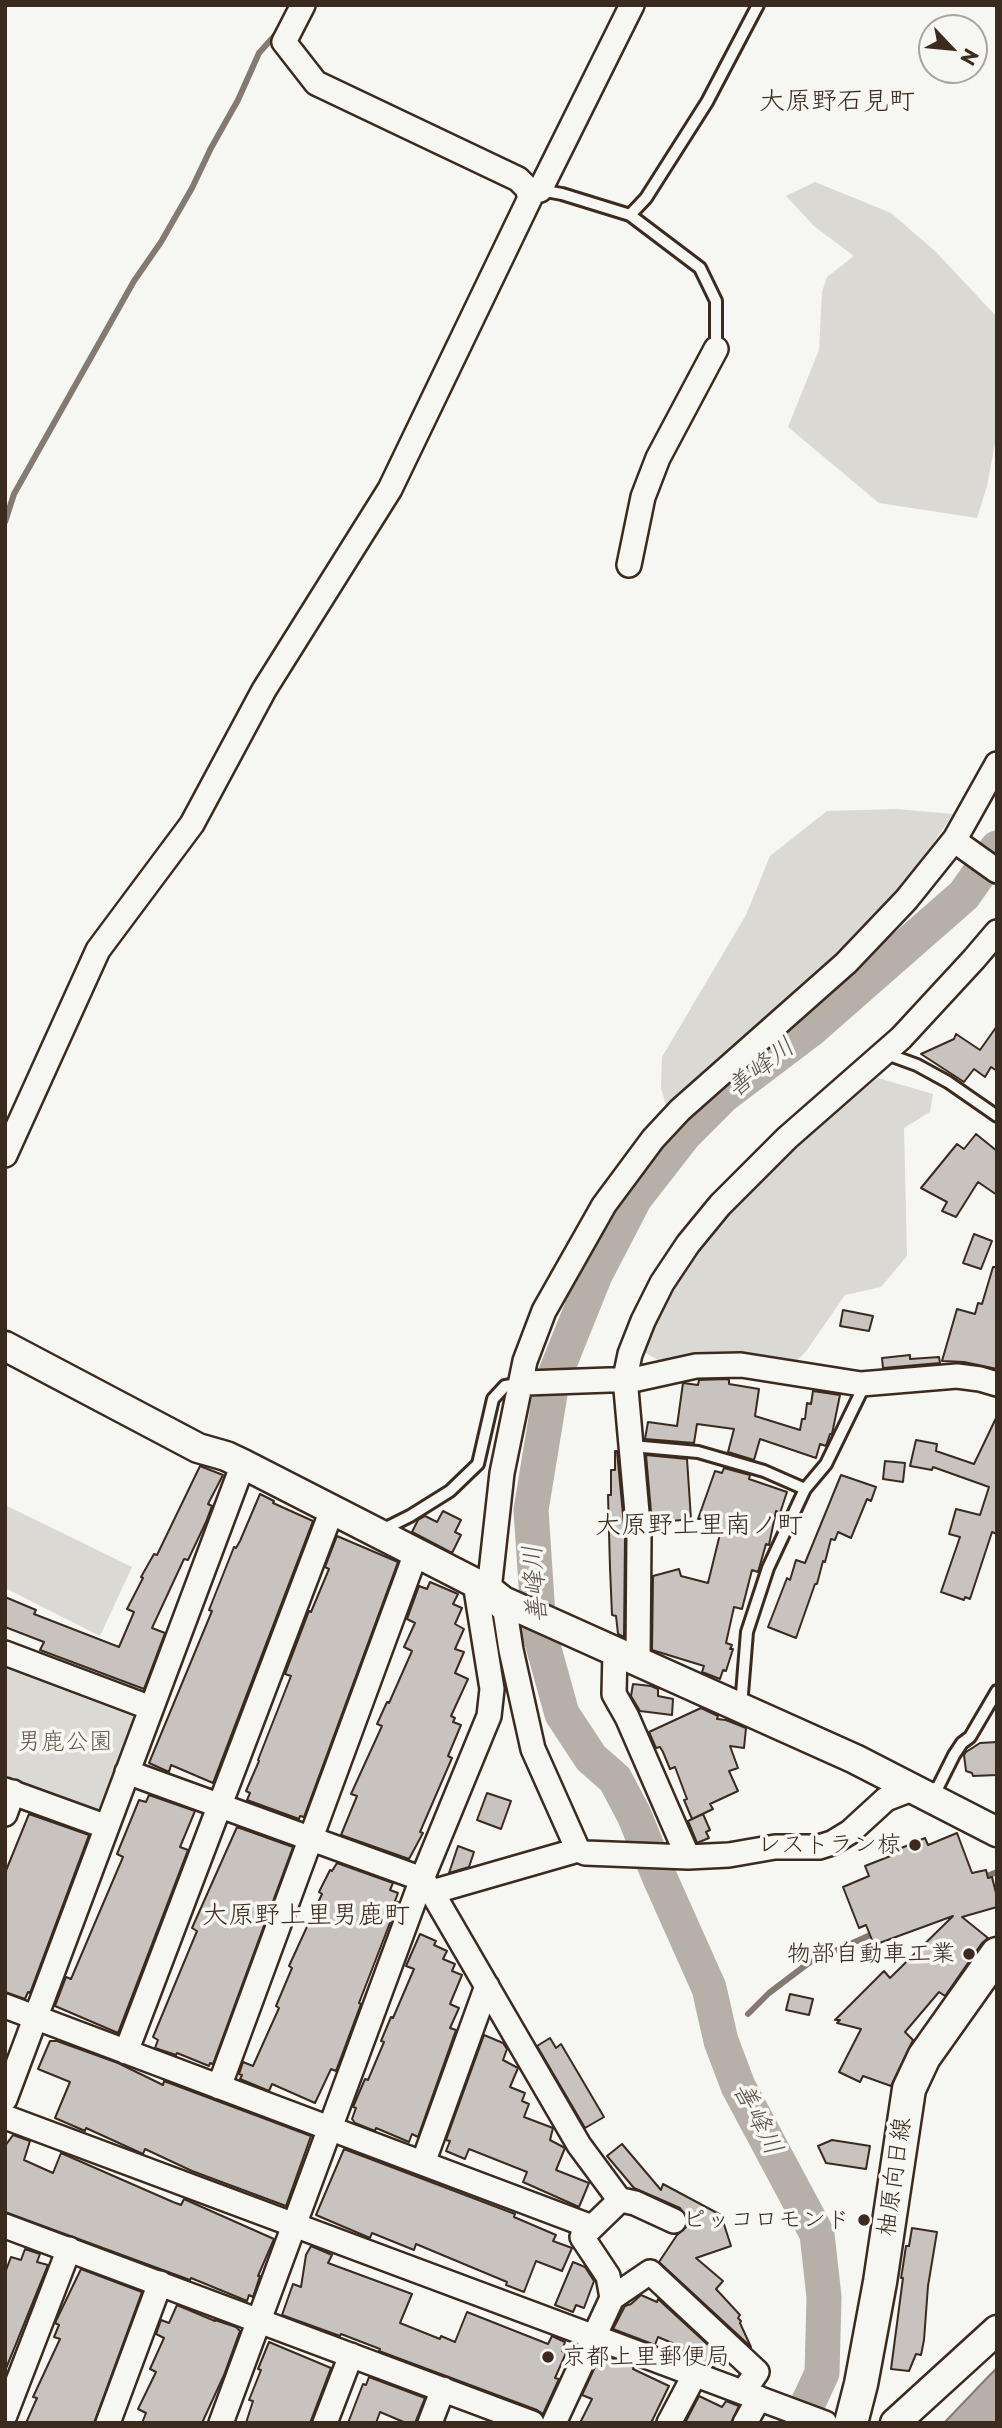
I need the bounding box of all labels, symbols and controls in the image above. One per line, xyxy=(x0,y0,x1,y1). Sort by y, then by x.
north arrow xyxy=(918,14,988,84)
text: N xyxy=(954,44,986,70)
district label: 大原野石見町 xyxy=(759,86,915,118)
water label: 善峰川 xyxy=(721,1032,801,1104)
district label: 大原野上里南ノ町 xyxy=(595,1510,803,1542)
water label: 善峰川 xyxy=(518,1544,554,1624)
park label: 男鹿公園 xyxy=(17,1728,113,1756)
place label: レストラン椋 xyxy=(757,1831,901,1859)
marker: レストラン椋 xyxy=(907,1837,923,1853)
district label: 大原野上里男鹿町 xyxy=(202,1900,410,1932)
place label: 物部自動車工業 xyxy=(787,1940,955,1968)
marker: 物部自動車工業 xyxy=(961,1946,977,1962)
water label: 善峰川 xyxy=(725,2077,789,2161)
street label: 柚原向日線 xyxy=(872,2116,918,2238)
place label: ピッコロモンド xyxy=(682,2206,850,2234)
marker: ピッコロモンド xyxy=(856,2212,872,2228)
place label: 京都上里郵便局 xyxy=(562,2343,730,2371)
marker: 京都上里郵便局 xyxy=(540,2349,556,2365)

